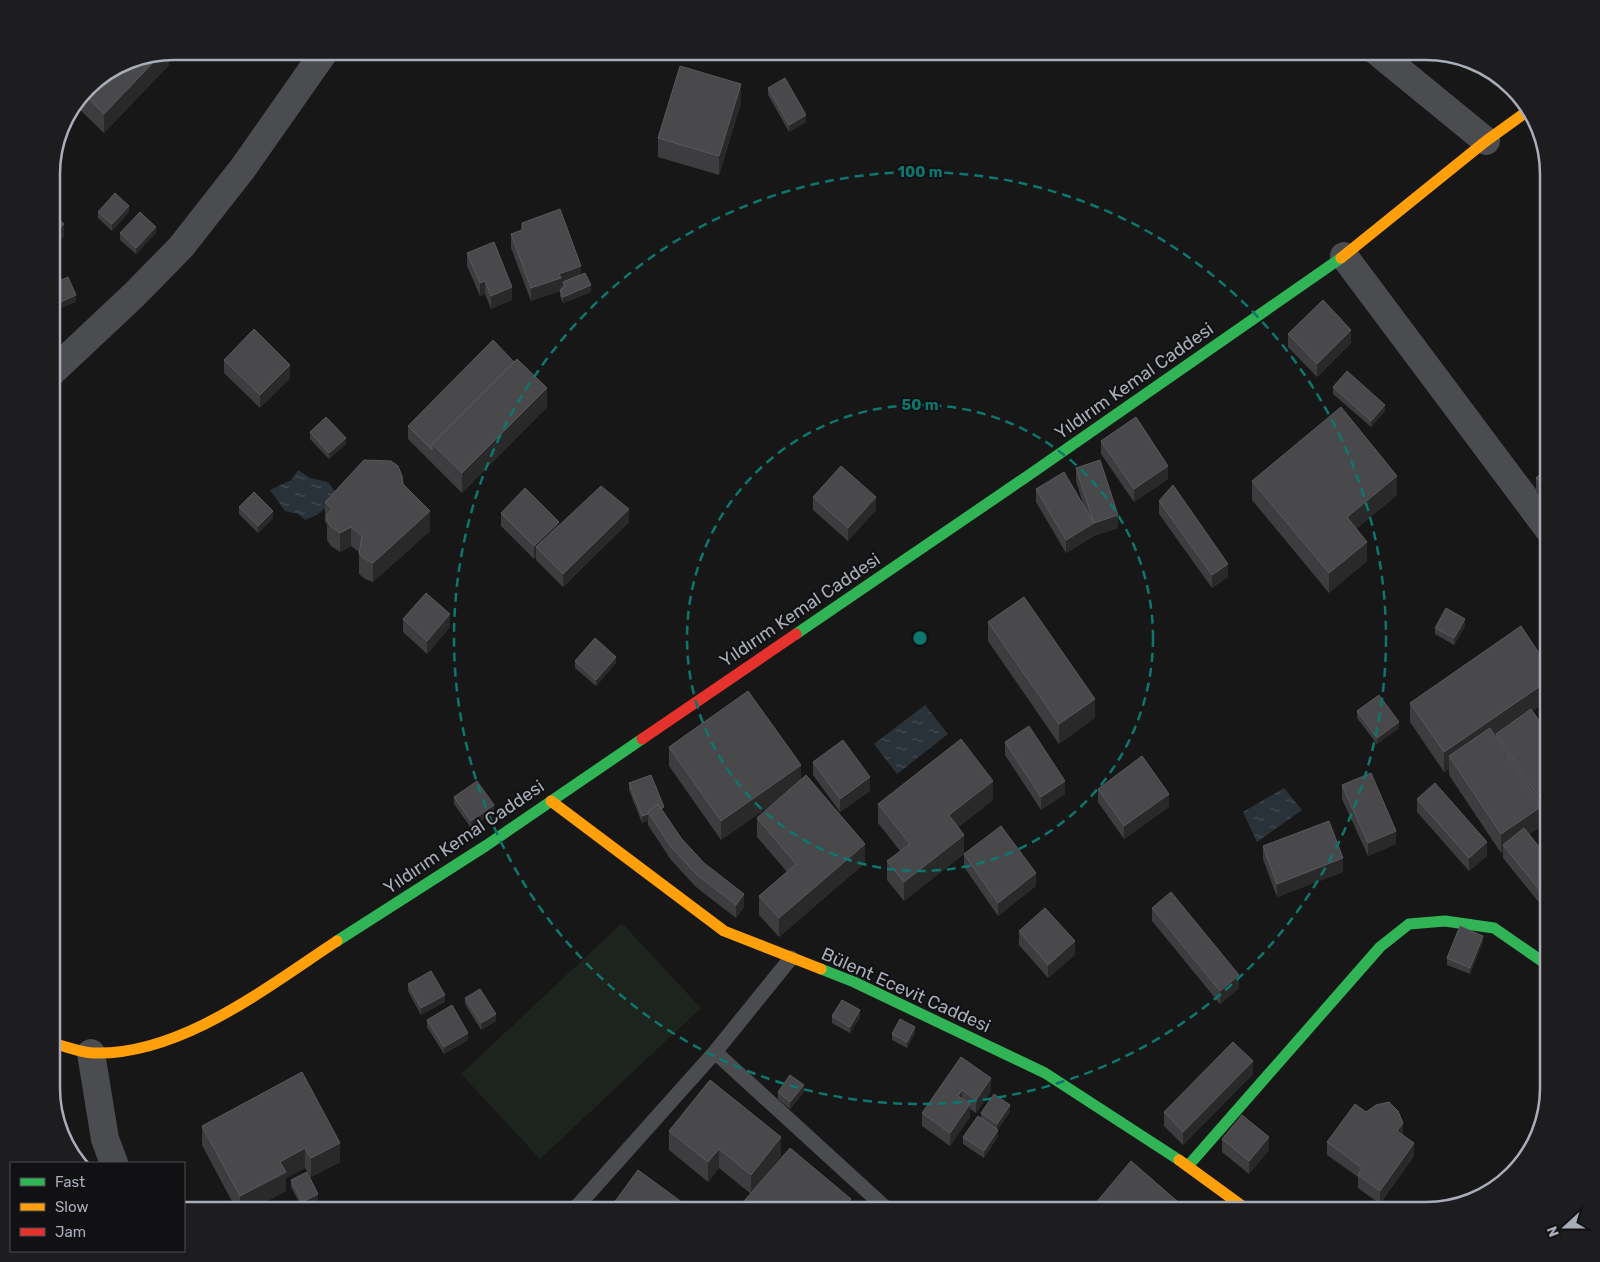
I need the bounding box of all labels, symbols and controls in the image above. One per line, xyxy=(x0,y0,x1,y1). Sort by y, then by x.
text: 100 m xyxy=(898,163,942,181)
street label: Yıldırım Kemal Caddesi xyxy=(1050,318,1218,444)
text: 50 m xyxy=(902,396,938,414)
street label: Yıldırım Kemal Caddesi xyxy=(716,548,884,672)
centre of rings xyxy=(911,629,929,647)
street label: Yıldırım Kemal Caddesi xyxy=(380,775,548,899)
street label: Bülent Ecevit Caddesi xyxy=(818,943,994,1037)
legend xyxy=(10,1162,185,1252)
text: Fast xyxy=(55,1173,85,1191)
text: Slow xyxy=(55,1198,88,1216)
north arrow xyxy=(1540,1202,1590,1252)
text: Jam xyxy=(55,1223,86,1241)
text: N xyxy=(1544,1224,1563,1239)

